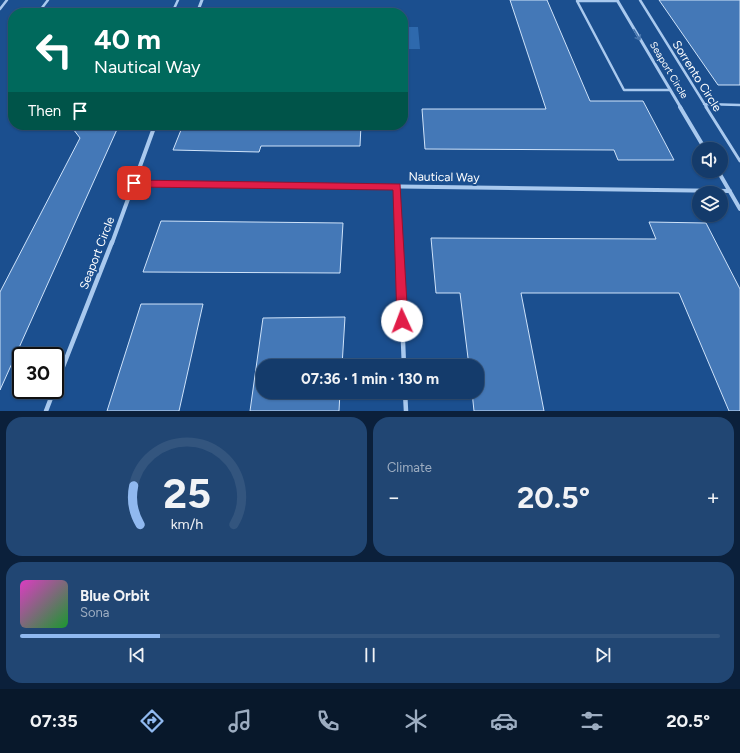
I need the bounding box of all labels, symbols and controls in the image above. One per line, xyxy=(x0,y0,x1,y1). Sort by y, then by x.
text: 40 m xyxy=(94,22,161,56)
icon: left xyxy=(28,24,80,76)
one-way arrow xyxy=(634,29,642,41)
street label: Sorrento Circle xyxy=(670,38,725,115)
street label: Seaport Circle xyxy=(647,39,691,101)
text: Nautical Way xyxy=(94,56,201,78)
icon: arrive xyxy=(69,100,91,122)
text: Then xyxy=(28,102,61,120)
map controls xyxy=(692,142,728,222)
button: sound xyxy=(692,142,728,178)
pin xyxy=(117,166,151,200)
street label: Nautical Way xyxy=(408,169,480,185)
icon: arrive xyxy=(123,172,145,194)
button: layers xyxy=(692,186,728,222)
street label: Seaport Circle xyxy=(77,214,117,291)
position arrow xyxy=(381,300,423,342)
speed limit sign: 30 xyxy=(12,347,64,399)
text: 07:36 · 1 min · 130 m xyxy=(301,370,439,388)
text: Climate xyxy=(387,460,432,475)
text: 25 xyxy=(162,467,211,517)
text: 20.5° xyxy=(517,479,590,516)
text: − xyxy=(387,484,401,511)
text: + xyxy=(706,484,720,511)
text: km/h xyxy=(170,514,203,532)
text: Blue Orbit xyxy=(80,587,150,605)
text: Sona xyxy=(80,605,109,620)
icon: previous xyxy=(126,644,148,666)
icon: pause xyxy=(359,644,381,666)
icon: next xyxy=(592,644,614,666)
icon: directions xyxy=(138,707,166,735)
icon: music xyxy=(226,707,254,735)
icon: phone xyxy=(314,707,342,735)
icon: climate xyxy=(402,707,430,735)
icon: car xyxy=(490,707,518,735)
icon: filters xyxy=(578,707,606,735)
text: 07:35 xyxy=(30,710,78,732)
text: 20.5° xyxy=(666,710,710,732)

